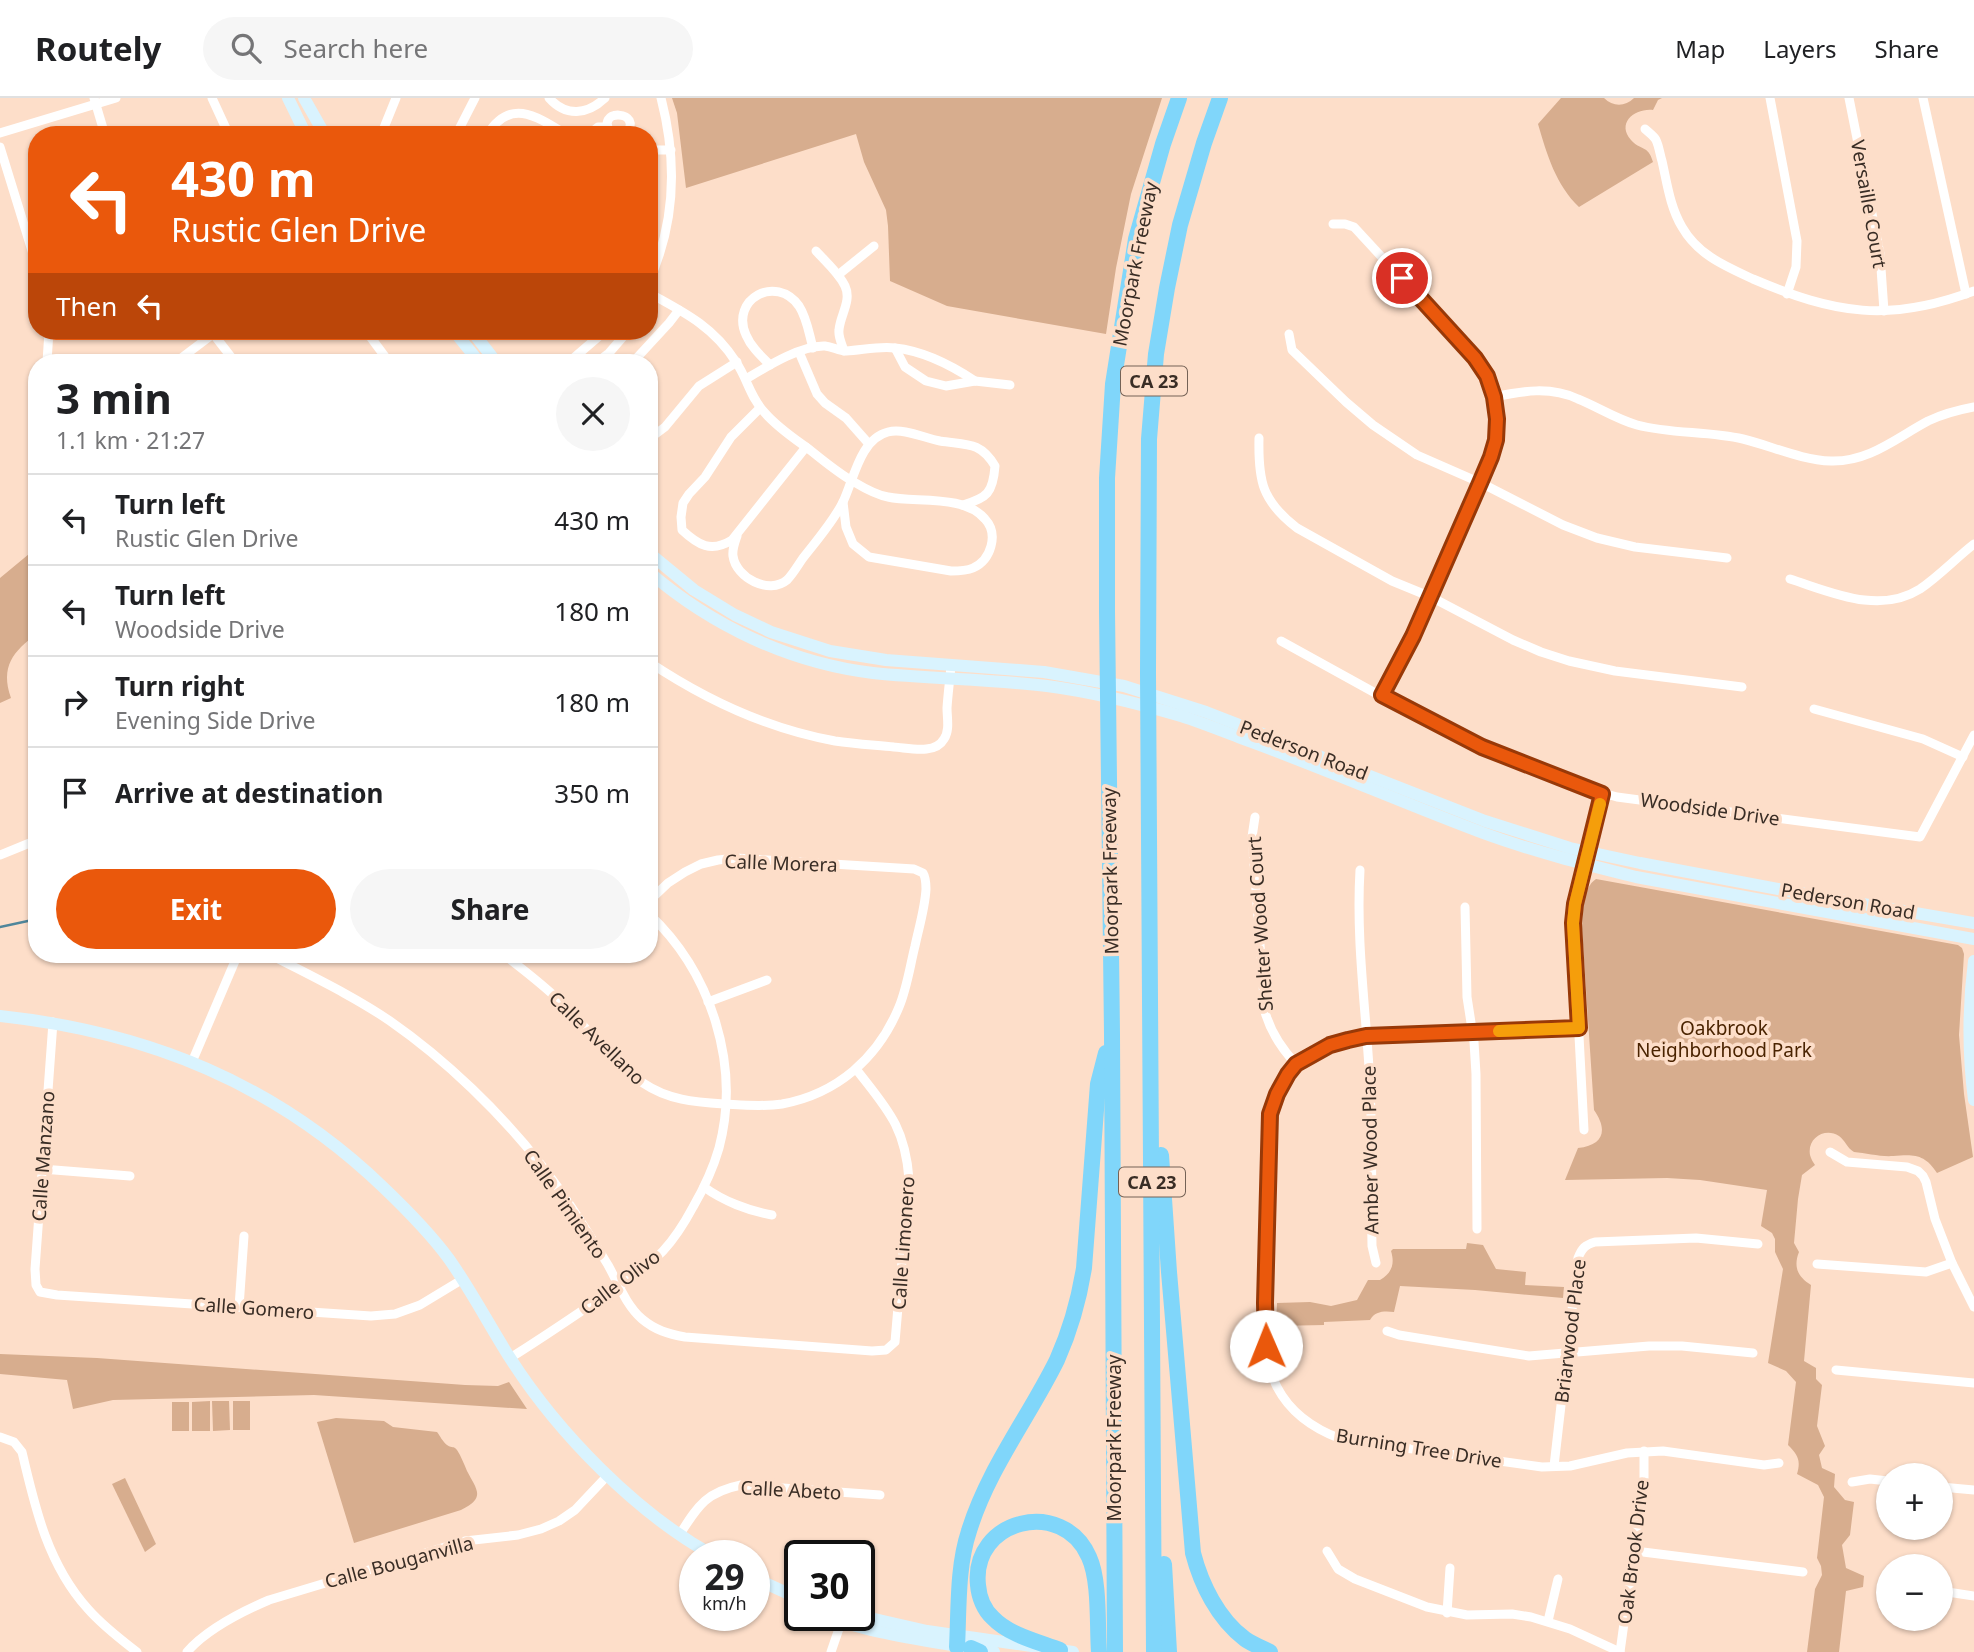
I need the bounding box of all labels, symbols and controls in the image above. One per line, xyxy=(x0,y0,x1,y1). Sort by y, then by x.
search box xyxy=(203,17,693,80)
text: Routely xyxy=(35,26,161,71)
icon: search xyxy=(227,29,265,67)
text: Search here xyxy=(283,30,428,66)
text: Map xyxy=(1675,32,1725,65)
text: Layers xyxy=(1763,32,1837,65)
text: Share xyxy=(1875,32,1939,65)
street label: Versaille Court xyxy=(1845,138,1893,270)
text: 430 m xyxy=(171,145,316,211)
icon: left xyxy=(56,154,147,245)
street label: Moorpark Freeway xyxy=(1106,179,1164,348)
text: Rustic Glen Drive xyxy=(171,208,426,251)
pin xyxy=(1372,248,1432,308)
icon: arrive xyxy=(1383,259,1421,297)
icon: left xyxy=(131,287,169,325)
text: Then xyxy=(56,288,117,324)
road number: CA 23 xyxy=(1121,366,1187,396)
text: 3 min xyxy=(56,369,172,426)
button: close xyxy=(556,377,630,451)
text: 1.1 km · 21:27 xyxy=(56,424,205,456)
text: Turn left xyxy=(115,486,226,522)
icon: left xyxy=(56,501,94,539)
text: 430 m xyxy=(554,502,630,538)
text: Rustic Glen Drive xyxy=(115,522,299,554)
text: Turn left xyxy=(115,577,226,613)
icon: left xyxy=(56,592,94,630)
text: 180 m xyxy=(554,593,630,629)
text: Woodside Drive xyxy=(115,613,285,645)
text: Turn right xyxy=(115,668,245,704)
icon: right xyxy=(56,683,94,721)
text: 180 m xyxy=(554,684,630,720)
text: Evening Side Drive xyxy=(115,704,315,736)
street label: Pederson Road xyxy=(1236,714,1372,786)
icon: arrive xyxy=(56,774,94,812)
text: Arrive at destination xyxy=(115,775,384,811)
text: 350 m xyxy=(554,775,630,811)
street label: Woodside Drive xyxy=(1639,786,1781,832)
street label: Moorpark Freeway xyxy=(1096,787,1124,955)
street label: Shelter Wood Court xyxy=(1241,836,1279,1012)
street label: Calle Morera xyxy=(724,848,838,878)
button: Exit xyxy=(56,869,336,949)
button: Share xyxy=(350,869,630,949)
street label: Pederson Road xyxy=(1779,876,1917,926)
street label: Calle Avellano xyxy=(543,985,651,1091)
park label: Oakbrook Neighborhood Park xyxy=(1636,1015,1812,1063)
street label: Amber Wood Place xyxy=(1356,1065,1384,1235)
street label: Calle Manzano xyxy=(25,1090,61,1222)
street label: Calle Pimiento xyxy=(518,1144,612,1264)
road number: CA 23 xyxy=(1119,1168,1185,1196)
street label: Calle Limonero xyxy=(885,1175,921,1311)
street label: Calle Olivo xyxy=(575,1243,665,1321)
street label: Briarwood Place xyxy=(1548,1257,1592,1405)
street label: Calle Gomero xyxy=(193,1291,315,1325)
position arrow xyxy=(1229,1309,1303,1383)
street label: Moorpark Freeway xyxy=(1101,1354,1127,1522)
street label: Burning Tree Drive xyxy=(1334,1422,1504,1474)
map controls xyxy=(1876,1463,1953,1631)
button: + xyxy=(1876,1463,1953,1540)
street label: Calle Abeto xyxy=(740,1474,842,1506)
street label: Oak Brook Drive xyxy=(1611,1478,1655,1626)
street label: Calle Bouganvilla xyxy=(322,1530,476,1594)
speed limit sign: 30 xyxy=(784,1540,875,1631)
text: 29 xyxy=(704,1553,745,1600)
button: − xyxy=(1876,1554,1953,1631)
text: km/h xyxy=(702,1591,747,1615)

